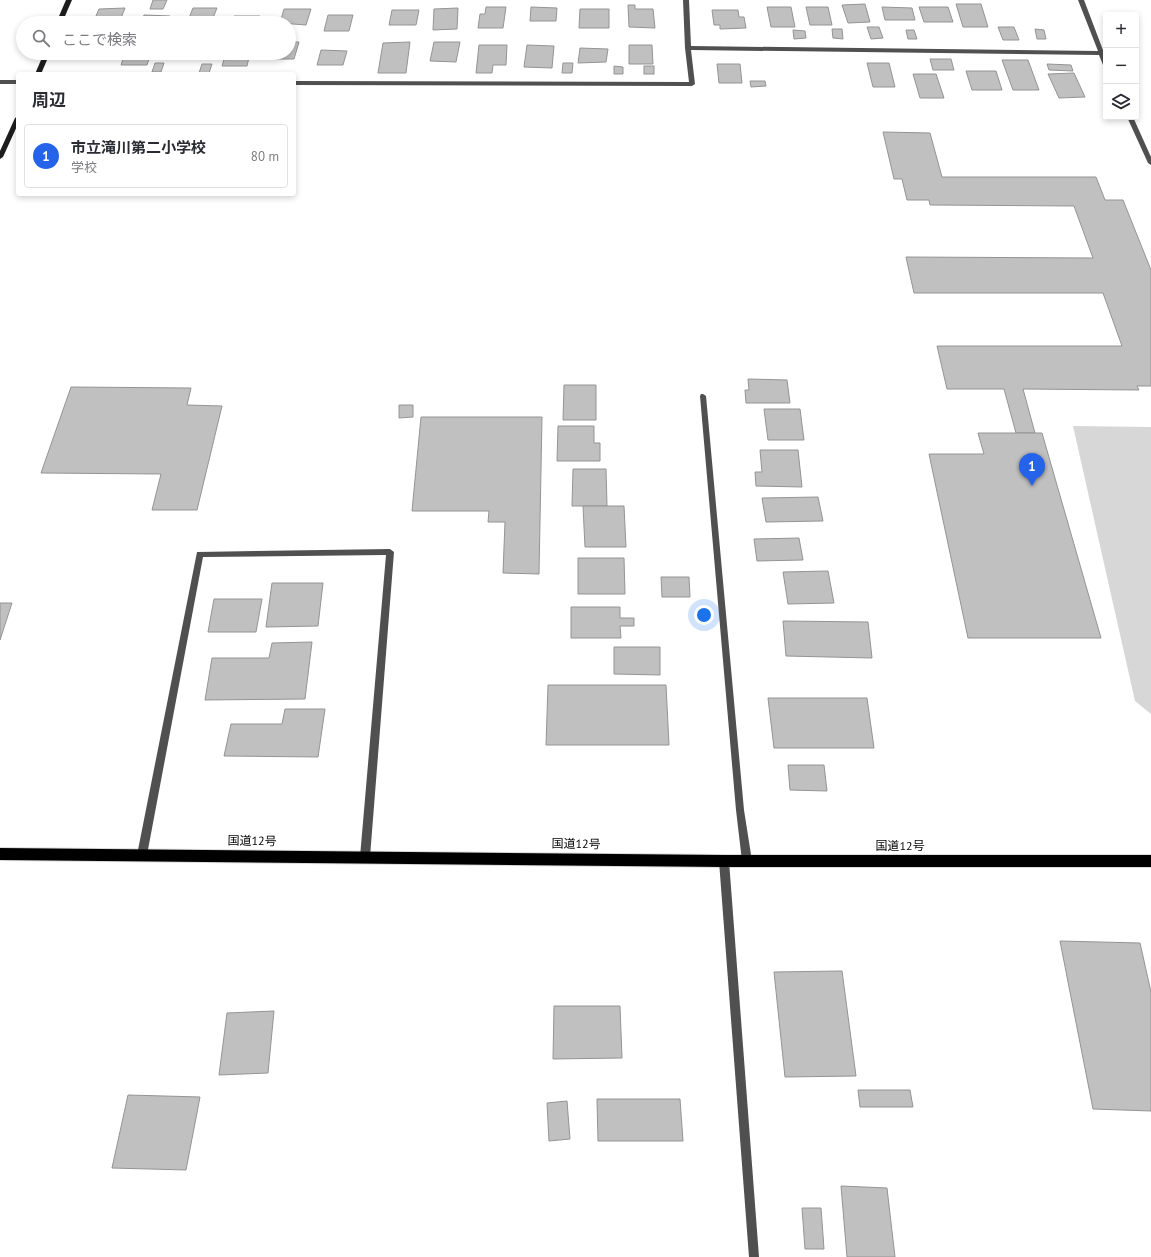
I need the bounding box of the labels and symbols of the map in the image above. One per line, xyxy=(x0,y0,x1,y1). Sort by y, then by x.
pin: 1 xyxy=(1019,453,1045,486)
your location xyxy=(694,605,714,625)
street label: 国道12号 xyxy=(227,833,277,848)
street label: 国道12号 xyxy=(551,836,601,851)
street label: 国道12号 xyxy=(875,838,925,853)

